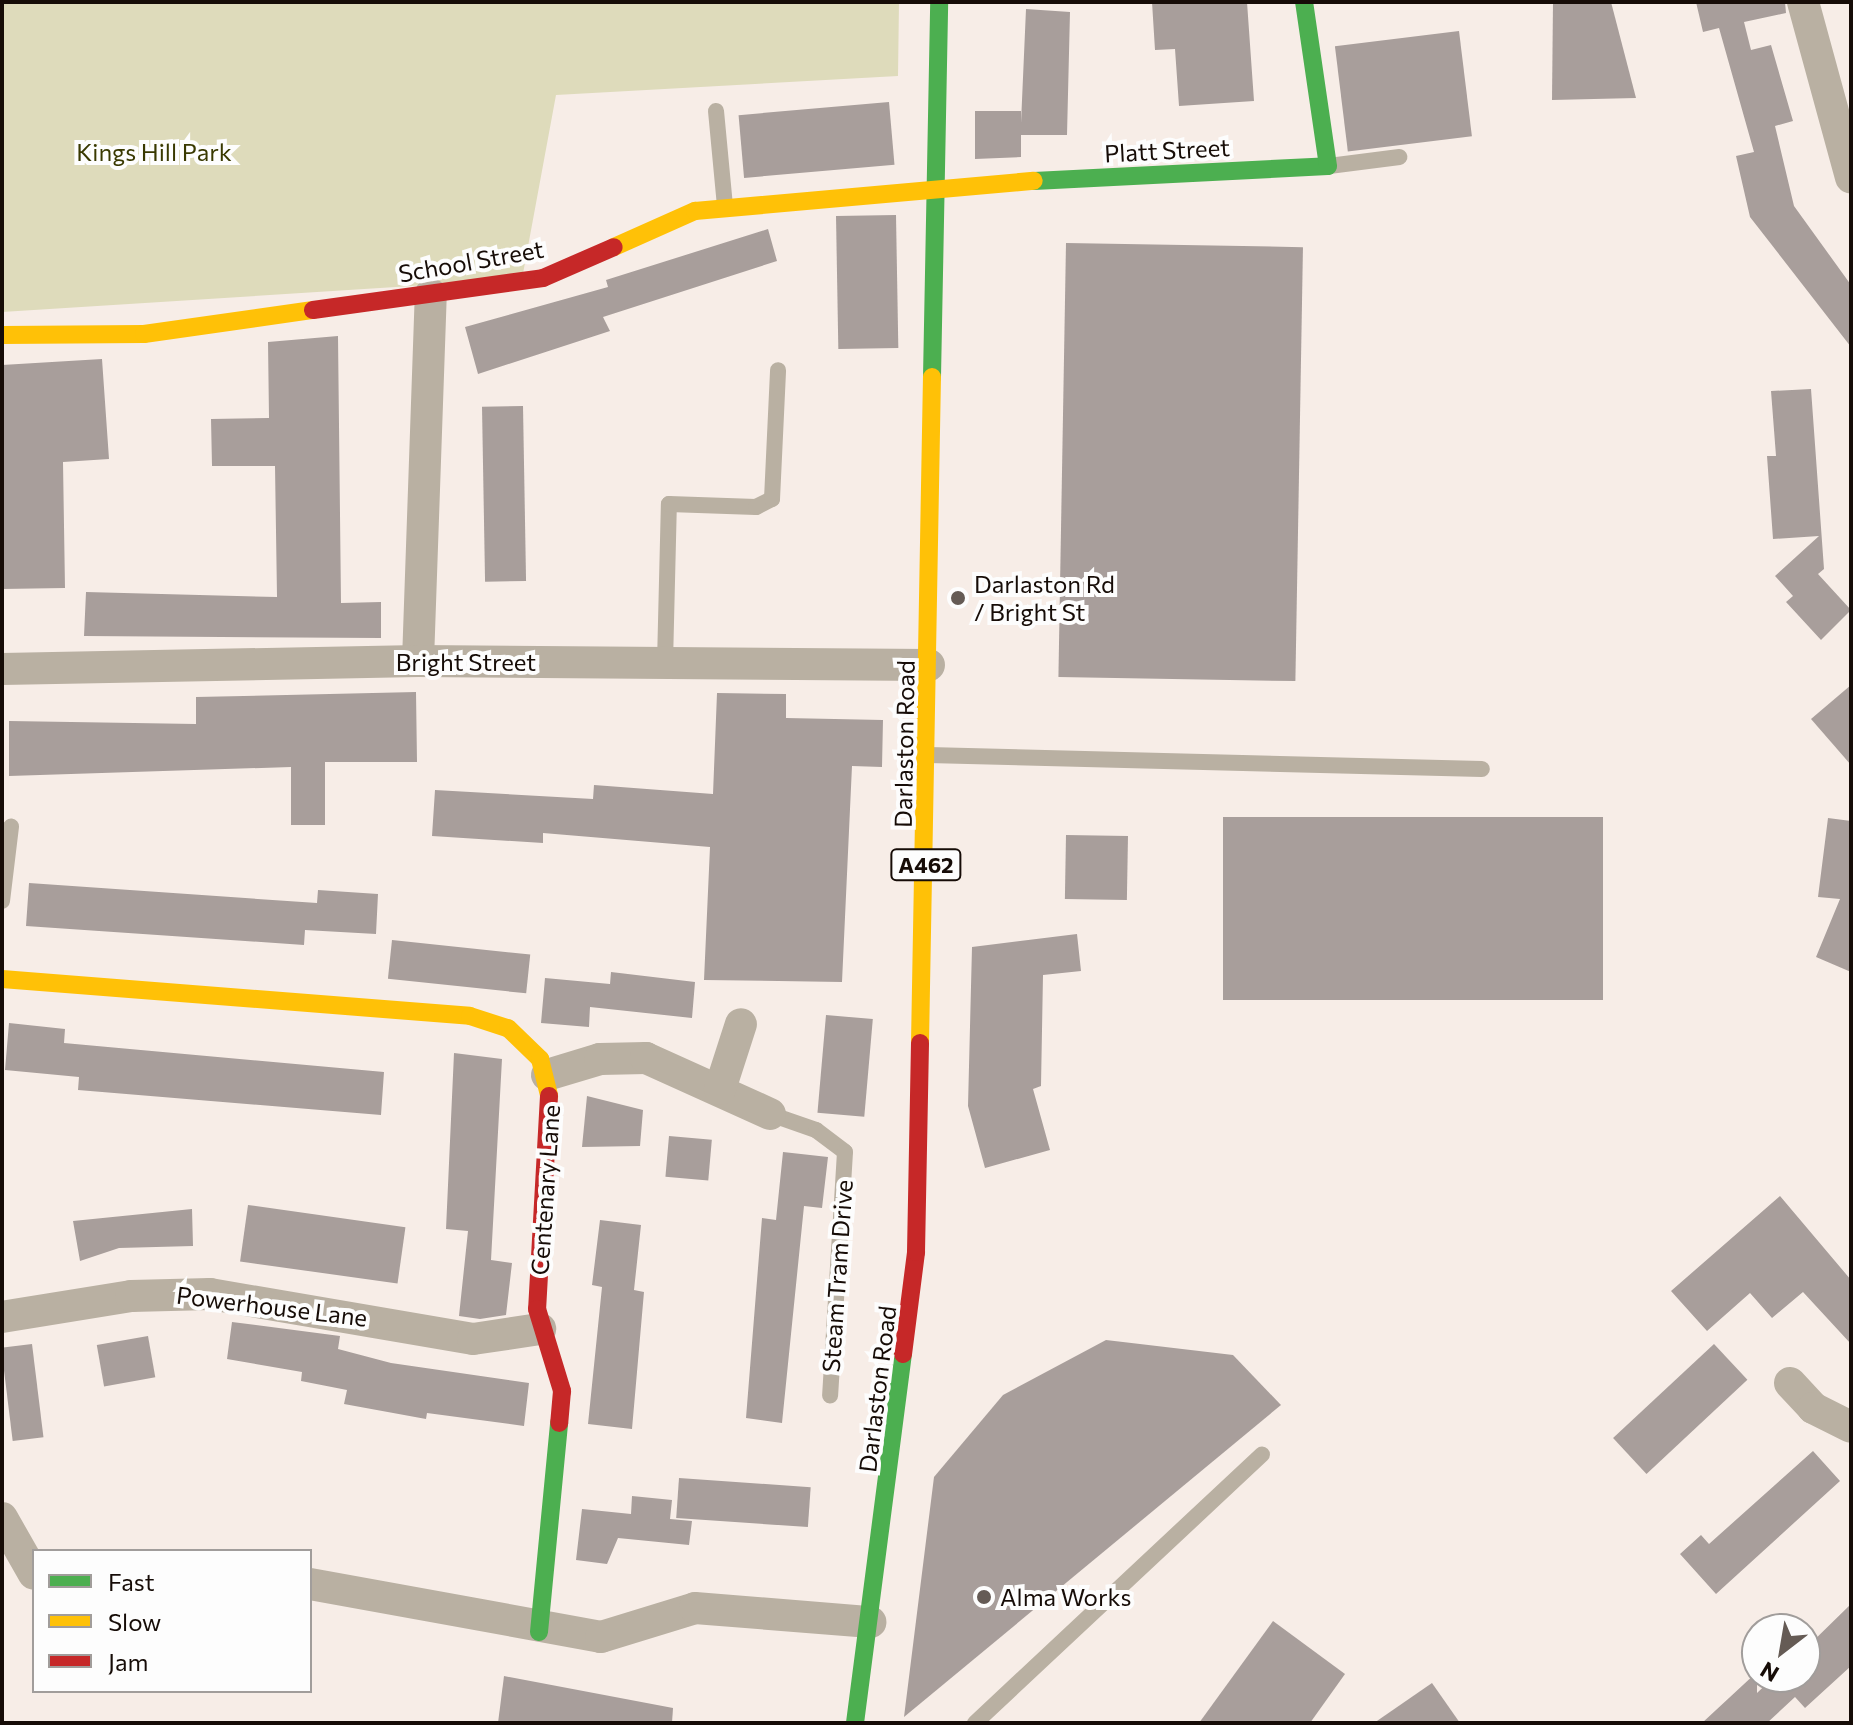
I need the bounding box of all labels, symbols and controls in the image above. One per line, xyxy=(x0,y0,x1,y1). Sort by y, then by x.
street label: Platt Street xyxy=(1103,132,1231,168)
park label: Kings Hill Park xyxy=(76,138,232,166)
street label: School Street xyxy=(396,234,546,288)
place label: Darlaston Rd / Bright St xyxy=(974,570,1115,626)
marker: Darlaston Rd / Bright St xyxy=(949,589,967,607)
street label: Bright Street xyxy=(396,648,536,676)
street label: Darlaston Road xyxy=(888,660,920,828)
road number: A462 xyxy=(890,847,962,883)
street label: Centenary Lane xyxy=(525,1104,565,1276)
street label: Steam Tram Drive xyxy=(816,1179,858,1373)
street label: Powerhouse Lane xyxy=(175,1280,369,1332)
street label: Darlaston Road xyxy=(852,1304,902,1474)
legend xyxy=(32,1549,312,1693)
text: Fast xyxy=(108,1567,155,1596)
place label: Alma Works xyxy=(1000,1583,1131,1611)
marker: Alma Works xyxy=(975,1588,993,1606)
text: Slow xyxy=(108,1607,161,1636)
north arrow xyxy=(1741,1613,1821,1693)
text: Jam xyxy=(108,1647,148,1676)
text: N xyxy=(1755,1656,1783,1688)

